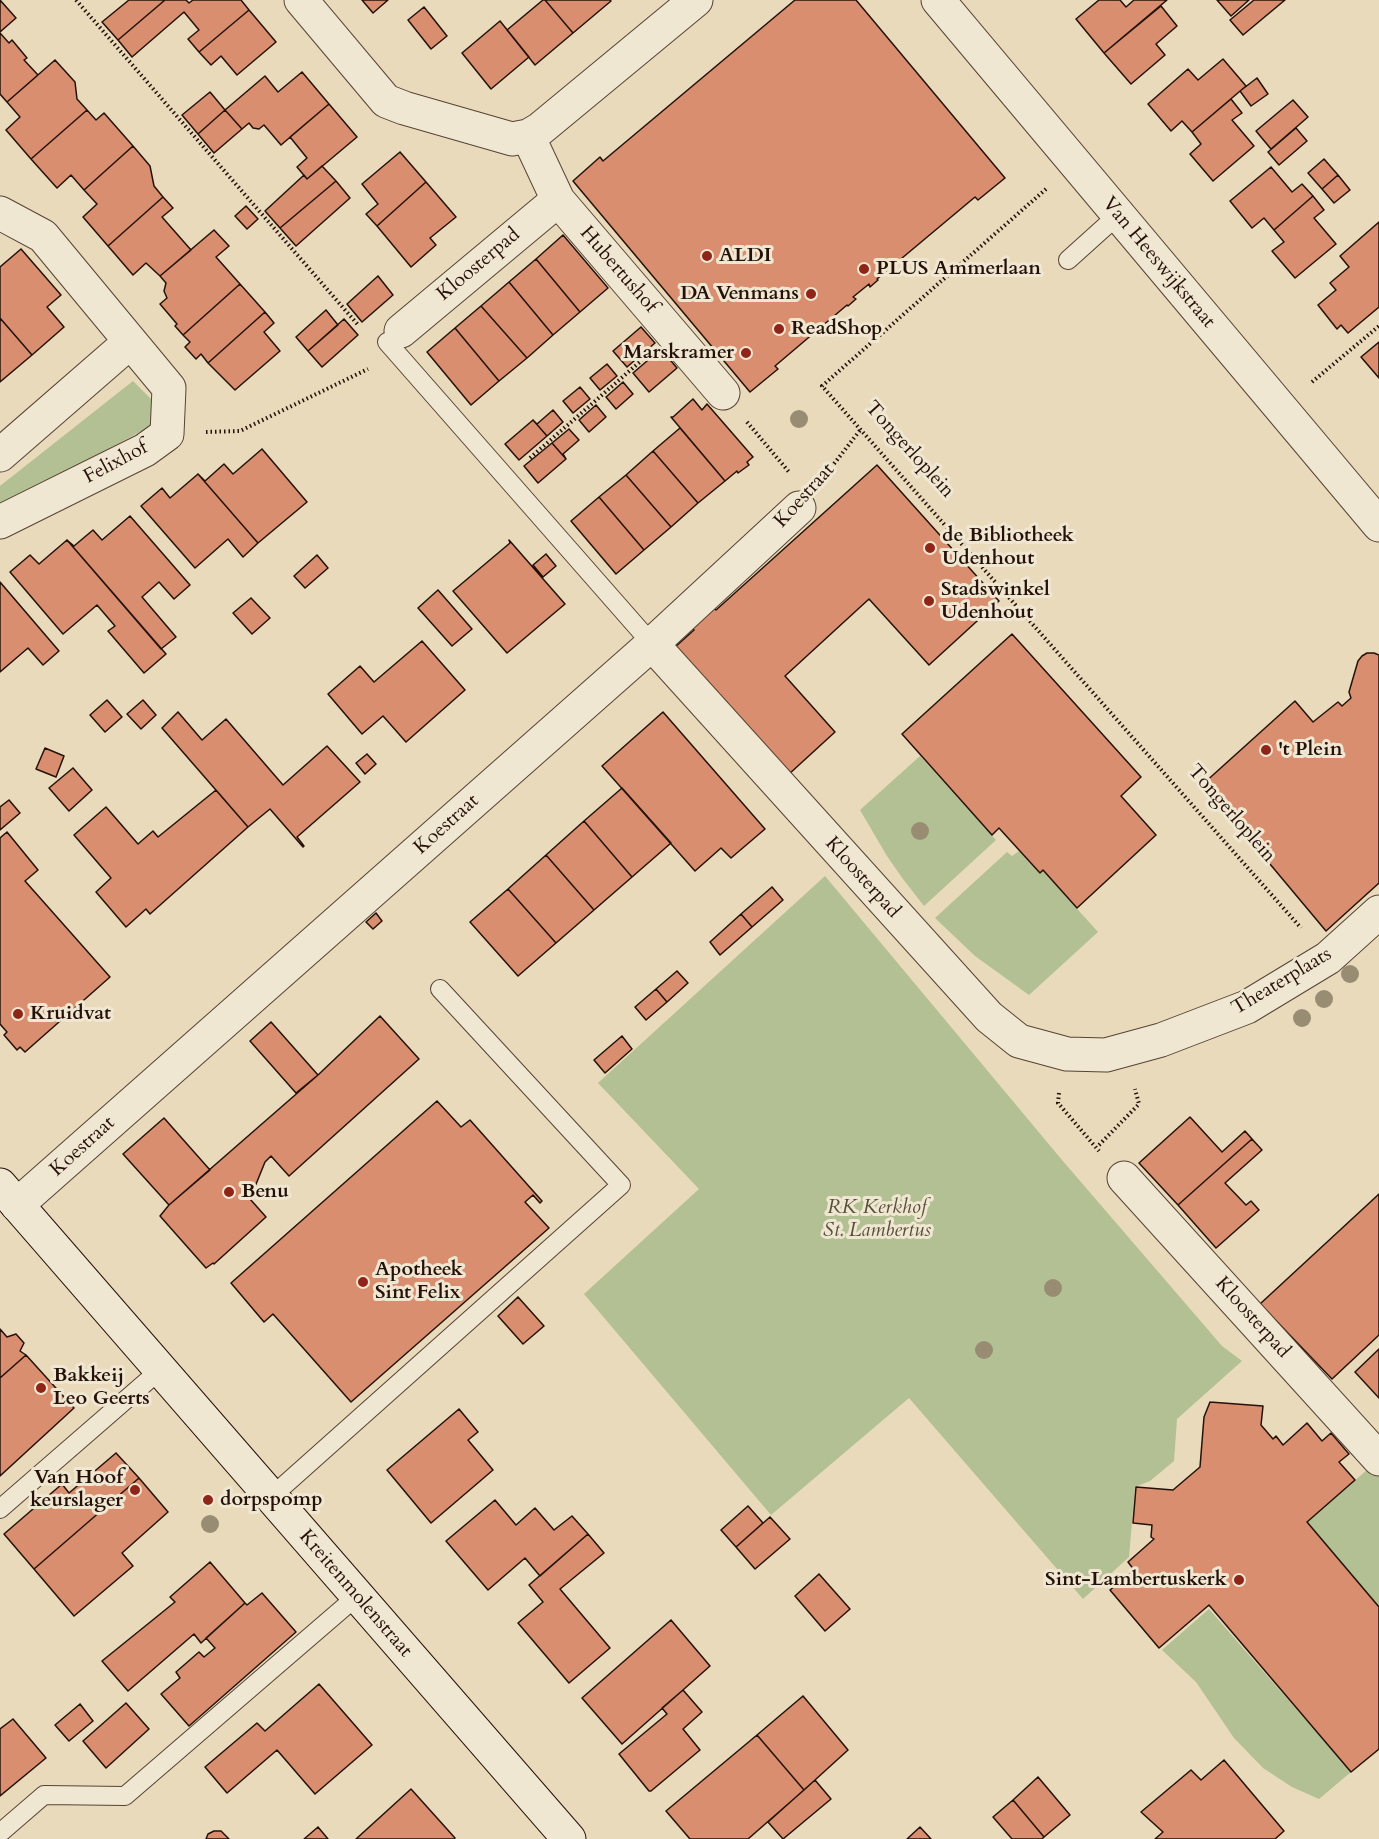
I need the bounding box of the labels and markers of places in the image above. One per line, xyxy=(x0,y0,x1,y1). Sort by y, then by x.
place label: ALDI xyxy=(719,244,772,268)
marker: ALDI xyxy=(700,249,714,263)
place label: PLUS Ammerlaan xyxy=(876,257,1041,281)
marker: PLUS Ammerlaan xyxy=(857,262,871,276)
place label: DA Venmans xyxy=(680,282,799,306)
marker: DA Venmans xyxy=(804,287,818,301)
place label: ReadShop xyxy=(791,317,883,341)
marker: ReadShop xyxy=(772,322,786,336)
place label: Marskramer xyxy=(623,341,734,365)
marker: Marskramer xyxy=(739,346,753,360)
place label: de Bibliotheek Udenhout xyxy=(942,524,1074,571)
marker: de Bibliotheek Udenhout xyxy=(923,541,937,555)
place label: Stadswinkel Udenhout xyxy=(941,578,1050,625)
marker: Stadswinkel Udenhout xyxy=(922,594,936,608)
place label: 't Plein xyxy=(1278,738,1342,762)
marker: 't Plein xyxy=(1259,743,1273,757)
place label: Kruidvat xyxy=(30,1002,111,1026)
marker: Kruidvat xyxy=(11,1007,25,1021)
place label: Benu xyxy=(241,1180,289,1204)
marker: Benu xyxy=(222,1185,236,1199)
place label: Apotheek Sint Felix xyxy=(375,1258,463,1305)
marker: Apotheek Sint Felix xyxy=(356,1275,370,1289)
place label: Bakkeij Leo Geerts xyxy=(53,1364,150,1411)
marker: Bakkeij Leo Geerts xyxy=(34,1381,48,1395)
place label: Van Hoof keurslager xyxy=(30,1466,123,1513)
marker: Van Hoof keurslager xyxy=(128,1483,142,1497)
place label: dorpspomp xyxy=(220,1488,323,1512)
marker: dorpspomp xyxy=(201,1493,215,1507)
place label: Sint-Lambertuskerk xyxy=(1045,1568,1227,1592)
marker: Sint-Lambertuskerk xyxy=(1232,1573,1246,1587)

